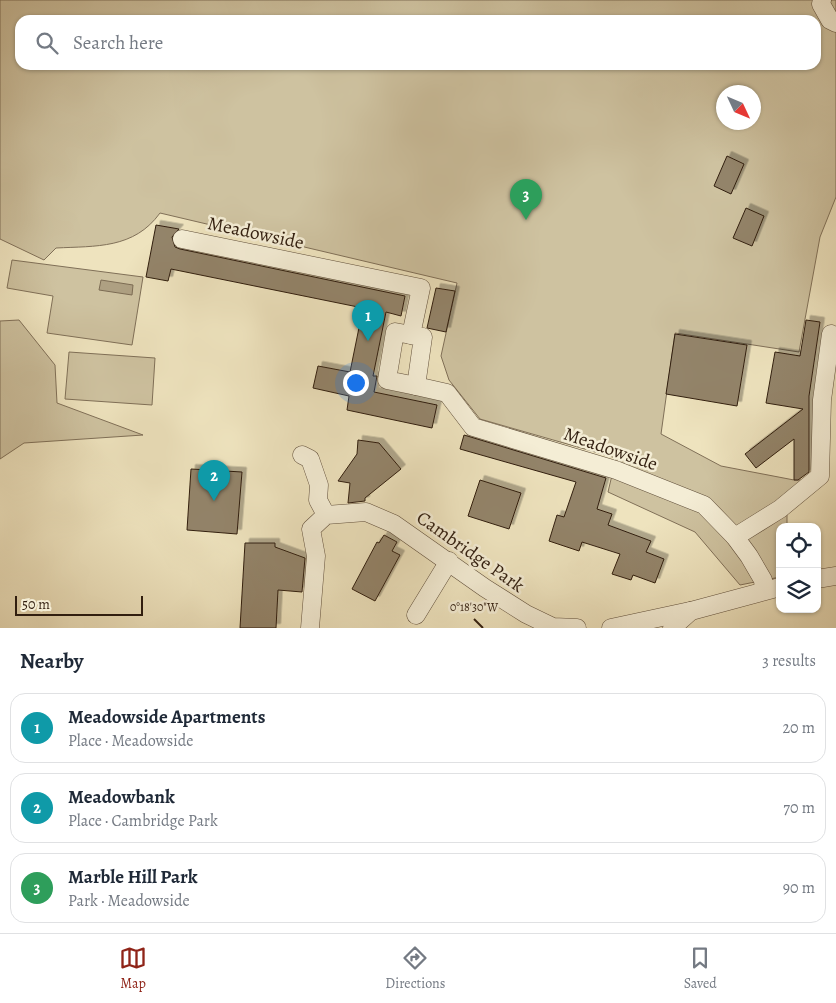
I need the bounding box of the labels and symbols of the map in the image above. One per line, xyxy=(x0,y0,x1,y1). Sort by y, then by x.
north arrow xyxy=(716,85,761,130)
pin: 3 xyxy=(510,179,542,220)
street label: Meadowside xyxy=(205,210,306,256)
pin: 1 xyxy=(352,300,384,341)
your location xyxy=(343,370,369,396)
street label: Meadowside xyxy=(560,421,661,477)
pin: 2 xyxy=(198,460,230,501)
street label: Cambridge Park xyxy=(411,505,530,599)
scale bar xyxy=(15,593,142,616)
text: 0°18'30"W xyxy=(450,599,499,615)

